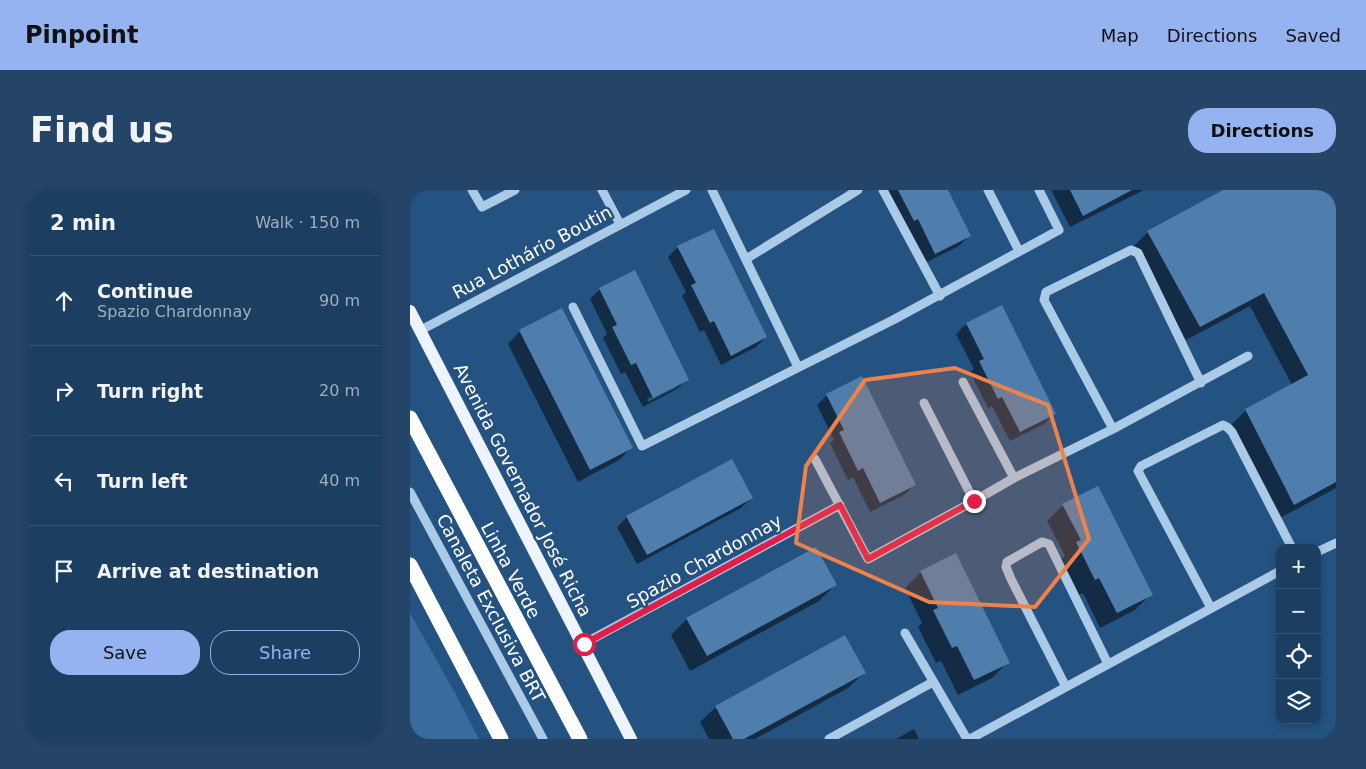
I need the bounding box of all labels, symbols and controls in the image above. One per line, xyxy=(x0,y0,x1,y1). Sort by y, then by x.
text: Pinpoint xyxy=(25,21,138,49)
text: Map xyxy=(1101,25,1139,46)
text: Directions xyxy=(1167,25,1257,46)
text: Saved xyxy=(1285,25,1341,46)
button: Directions xyxy=(1188,108,1336,153)
text: Find us xyxy=(30,110,174,150)
street label: Rua Lothário Boutin xyxy=(449,201,615,303)
text: 2 min xyxy=(50,211,116,235)
text: Walk · 150 m xyxy=(255,213,360,232)
text: Continue xyxy=(97,280,193,302)
icon: ahead xyxy=(50,287,78,315)
text: 90 m xyxy=(319,291,360,310)
text: Spazio Chardonnay xyxy=(97,302,252,321)
street label: Avenida Governador José Richa xyxy=(450,360,596,620)
icon: right xyxy=(50,377,78,405)
text: Turn right xyxy=(97,380,203,402)
text: 20 m xyxy=(319,381,360,400)
icon: left xyxy=(50,467,78,495)
text: Turn left xyxy=(97,470,188,492)
text: 40 m xyxy=(319,471,360,490)
route end xyxy=(963,490,986,513)
street label: Spazio Chardonnay xyxy=(623,509,786,612)
street label: Canaleta Exclusiva BRT xyxy=(432,510,550,707)
street label: Linha Verde xyxy=(477,518,545,622)
map controls xyxy=(1276,544,1321,724)
button: + xyxy=(1276,544,1321,589)
icon: arrive xyxy=(50,557,78,585)
text: Arrive at destination xyxy=(97,560,319,582)
button: − xyxy=(1276,589,1321,634)
button: Save xyxy=(50,630,200,675)
button: Share xyxy=(210,630,360,675)
route start xyxy=(573,633,596,656)
button: locate xyxy=(1276,634,1321,679)
button: layers xyxy=(1276,679,1321,724)

